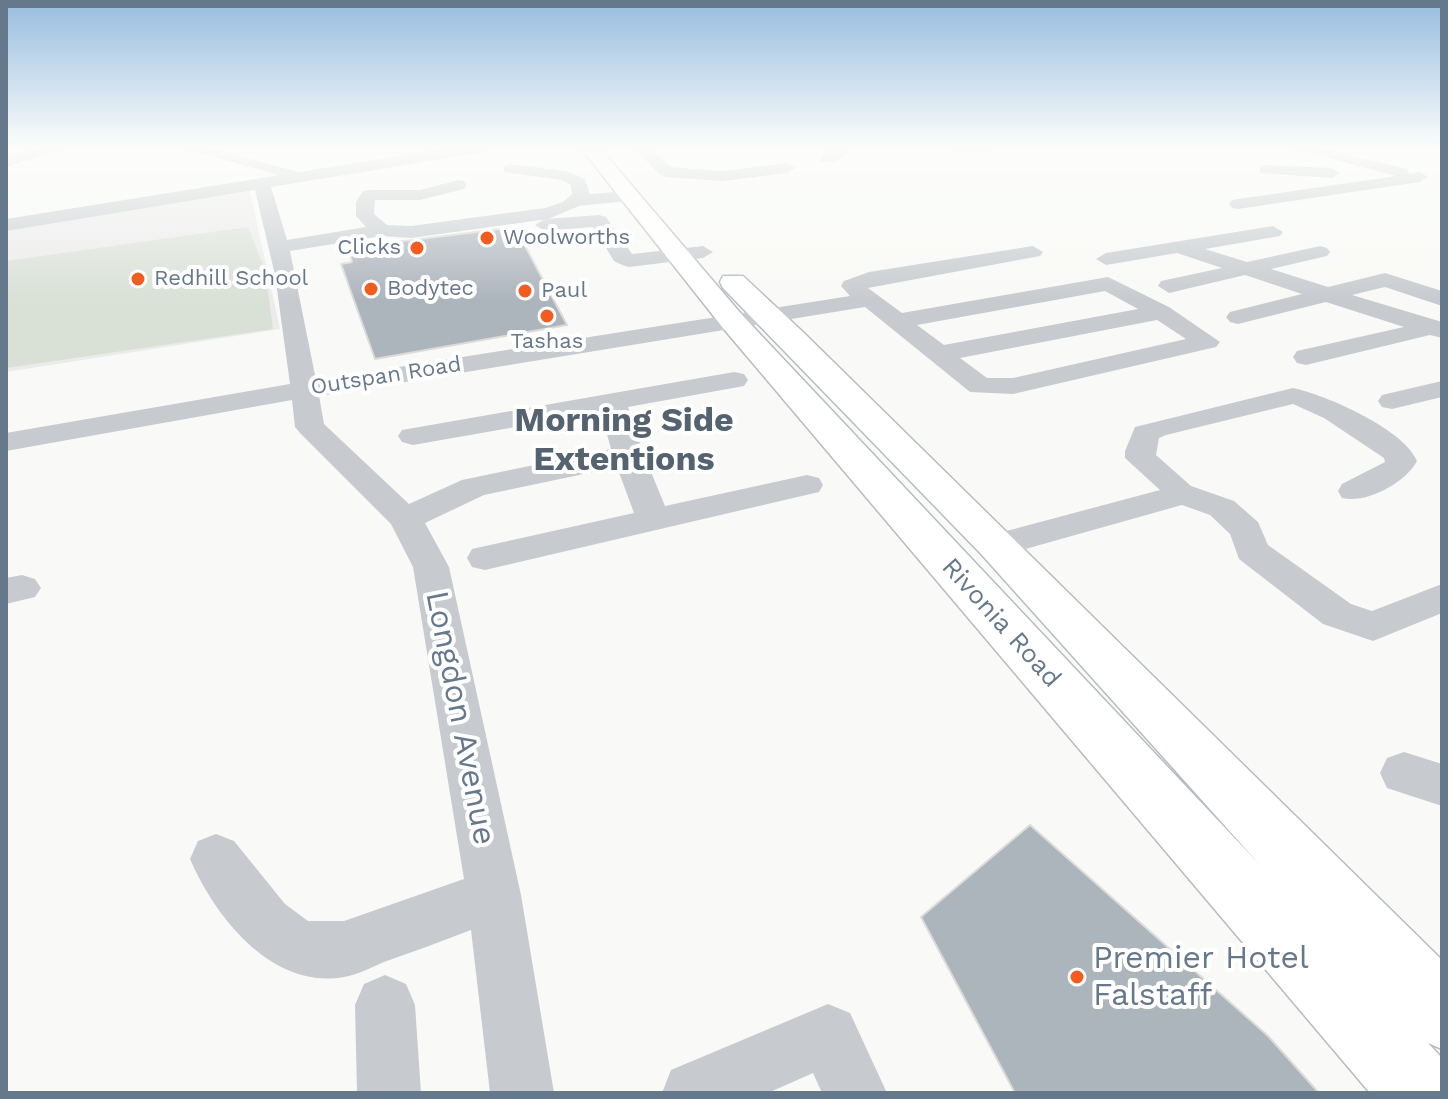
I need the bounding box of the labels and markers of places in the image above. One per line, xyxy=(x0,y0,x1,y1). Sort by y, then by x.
place label: Woolworths xyxy=(503,225,630,251)
marker: Woolworths xyxy=(478,229,496,247)
place label: Clicks xyxy=(337,235,401,261)
marker: Clicks xyxy=(408,239,426,257)
place label: Redhill School xyxy=(154,266,308,292)
marker: Redhill School xyxy=(129,270,147,288)
place label: Bodytec xyxy=(387,276,474,302)
place label: Paul xyxy=(541,278,587,304)
marker: Bodytec xyxy=(362,280,380,298)
marker: Paul xyxy=(516,282,534,300)
marker: Tashas xyxy=(538,307,556,325)
place label: Tashas xyxy=(511,329,583,355)
place label: Premier Hotel Falstaff xyxy=(1093,940,1309,1015)
marker: Premier Hotel Falstaff xyxy=(1068,968,1086,986)

